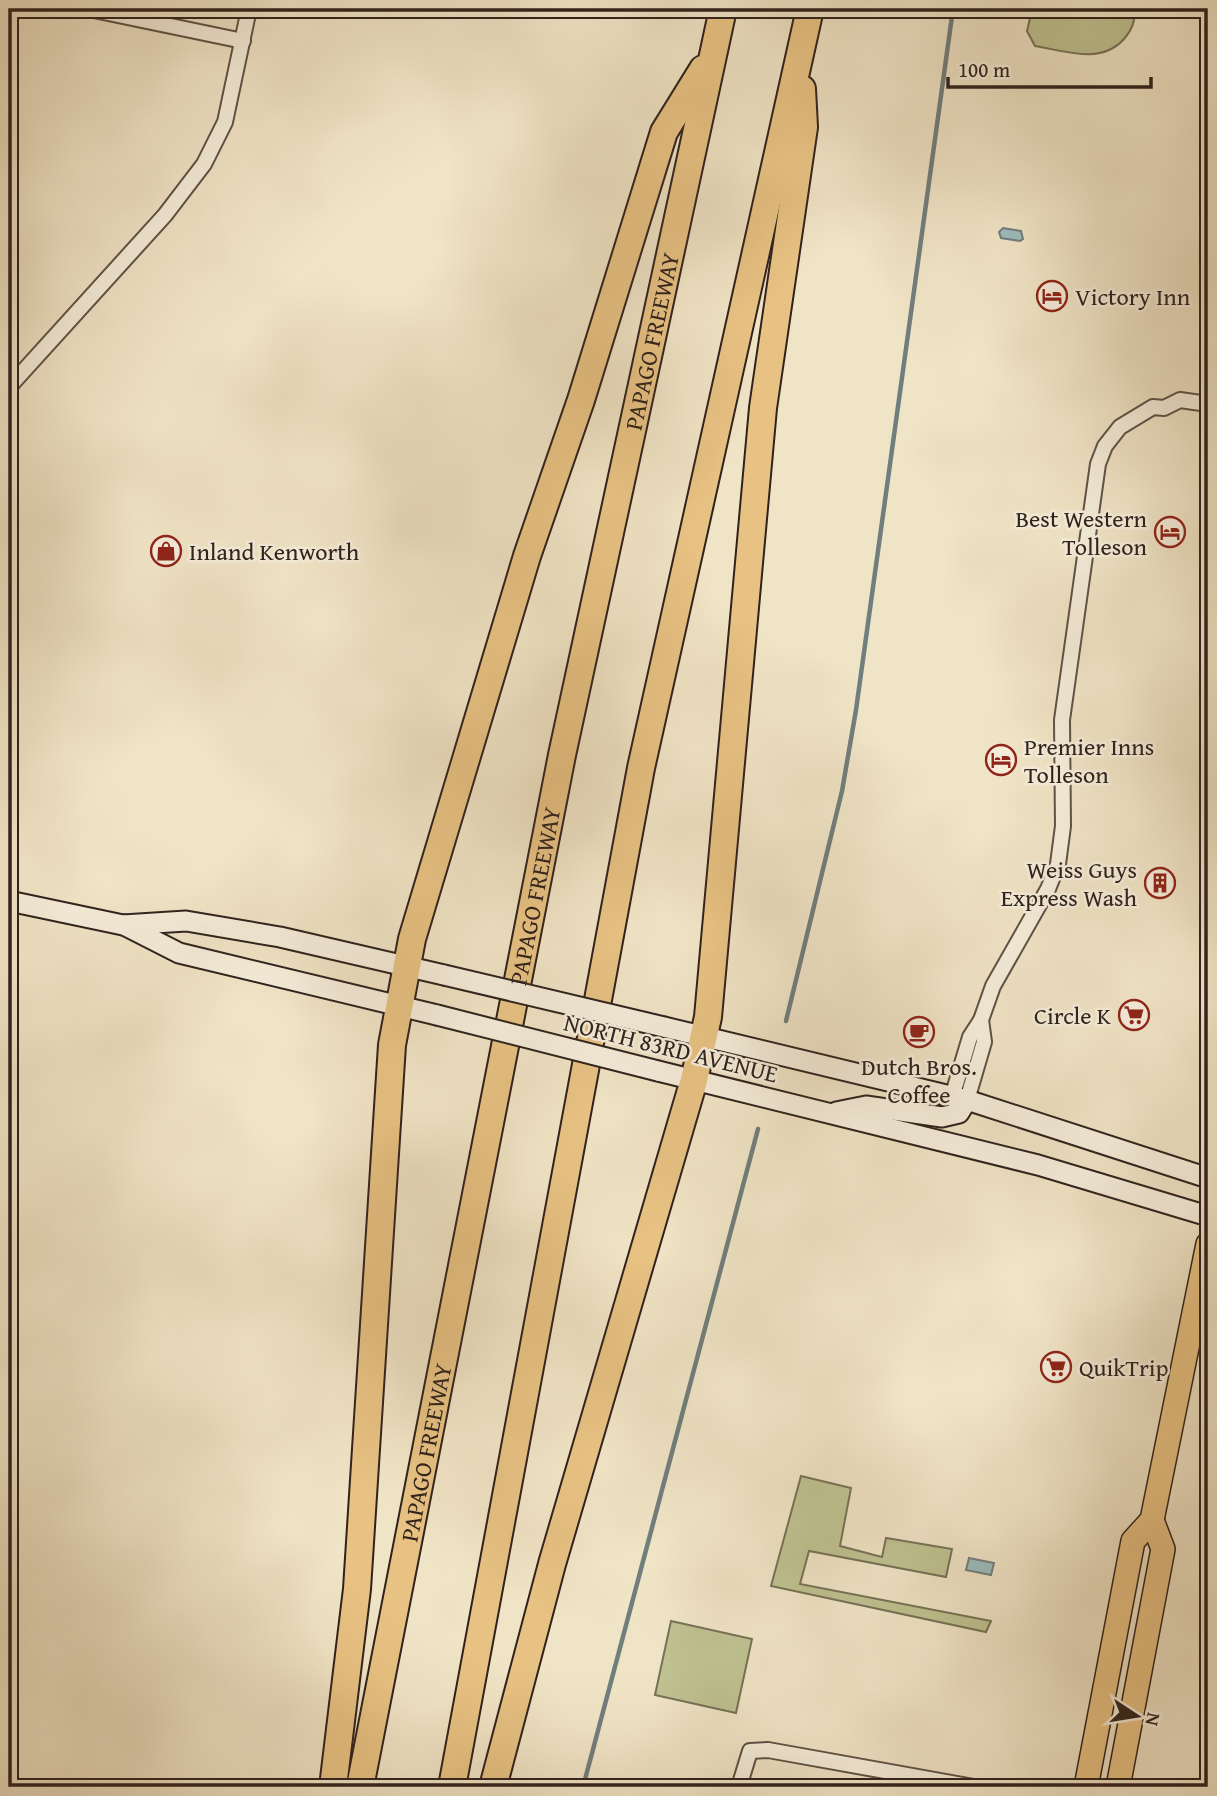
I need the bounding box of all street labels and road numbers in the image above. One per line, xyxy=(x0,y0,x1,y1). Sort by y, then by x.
street label: PAPAGO FREEWAY xyxy=(615,249,688,433)
street label: PAPAGO FREEWAY xyxy=(500,804,569,988)
street label: NORTH 83RD AVENUE xyxy=(560,1005,782,1091)
street label: PAPAGO FREEWAY xyxy=(391,1360,460,1545)

